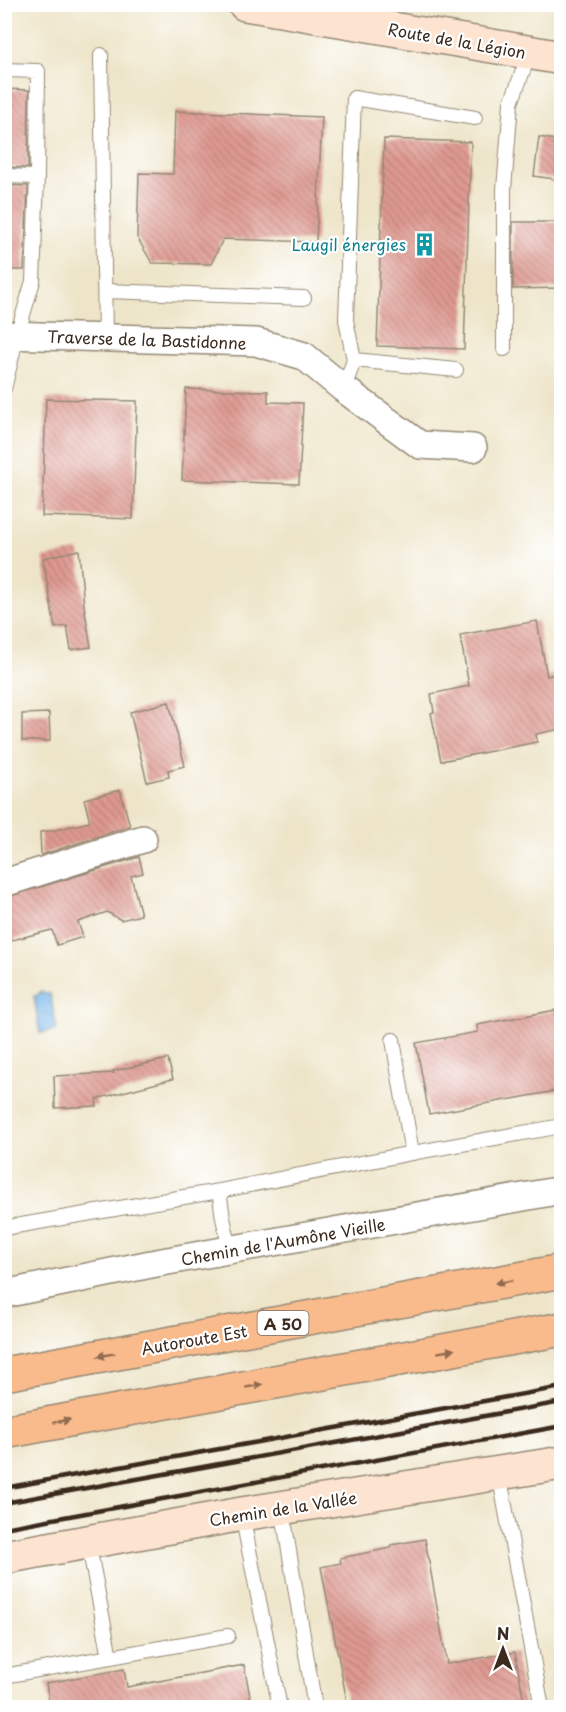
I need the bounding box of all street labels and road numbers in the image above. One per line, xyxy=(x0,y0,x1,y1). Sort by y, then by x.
street label: Route de la Légion xyxy=(386,16,528,64)
street label: Traverse de la Bastidonne xyxy=(47,324,247,354)
street label: Chemin de l'Aumône Vieille xyxy=(179,1211,387,1271)
road number: A 50 xyxy=(258,1311,308,1335)
street label: Autoroute Est xyxy=(139,1318,249,1360)
street label: Chemin de la Vallée xyxy=(208,1484,359,1531)

